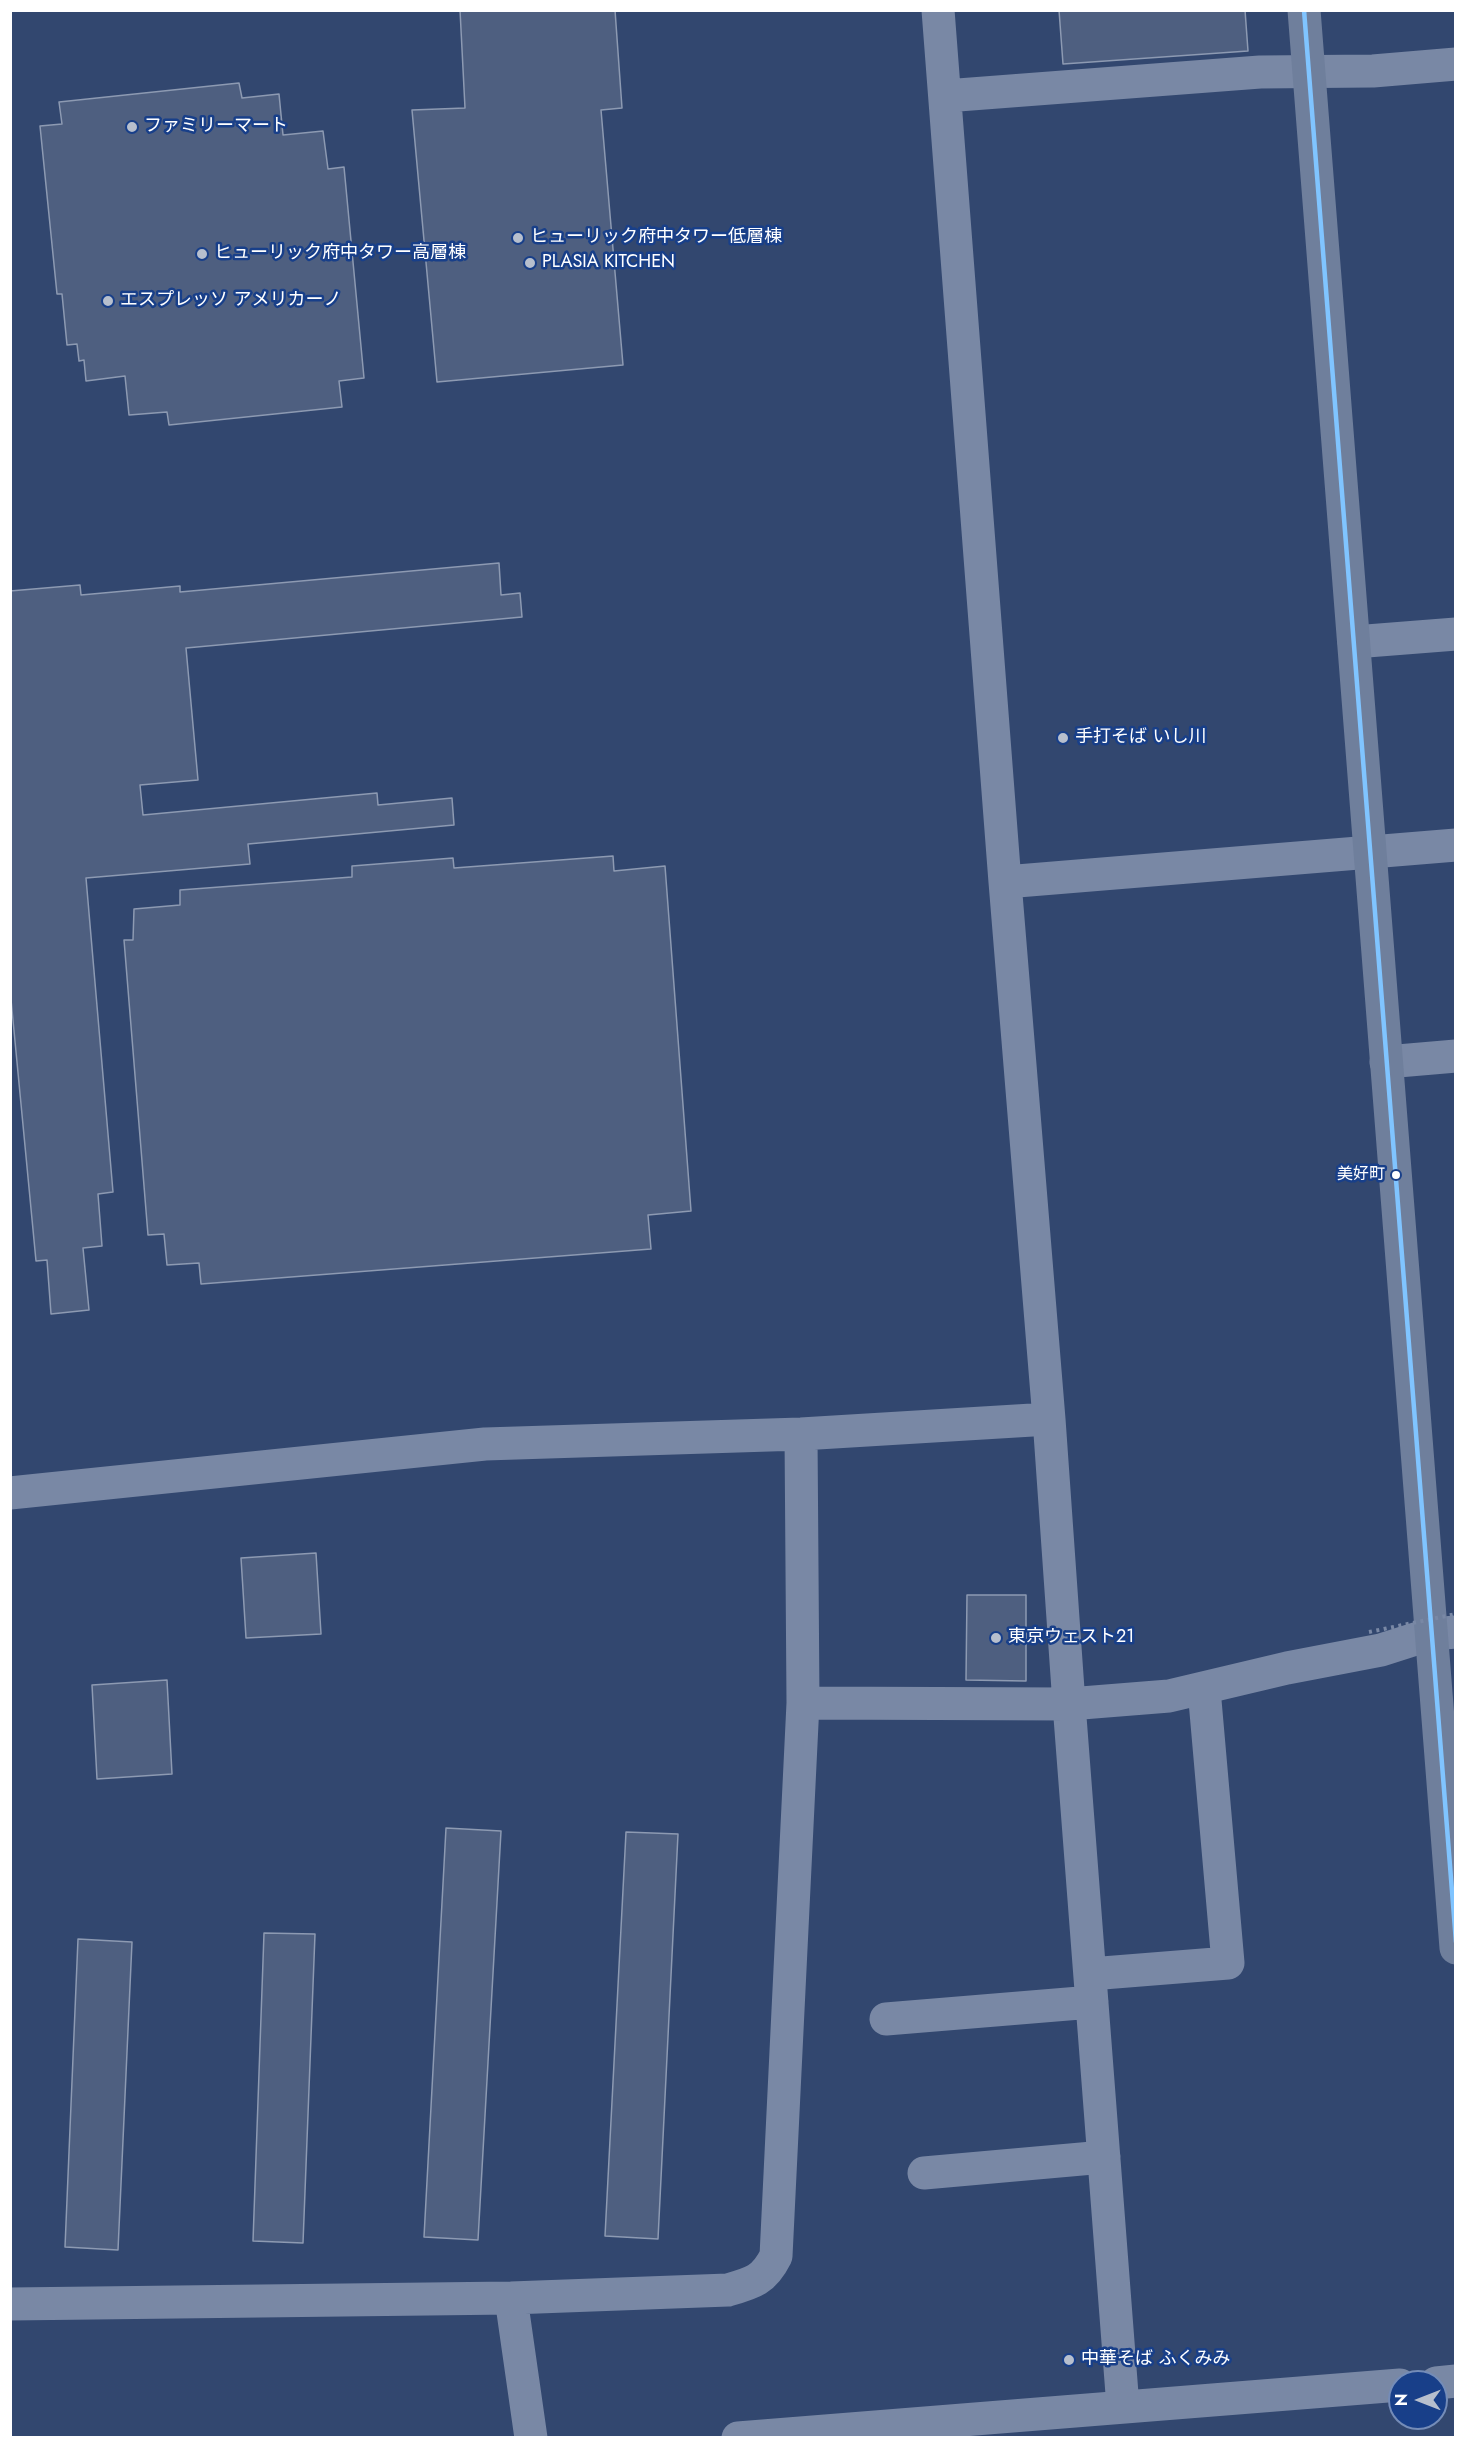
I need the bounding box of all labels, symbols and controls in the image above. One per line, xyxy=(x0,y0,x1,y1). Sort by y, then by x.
place label: ファミリーマート xyxy=(144,116,288,138)
marker: ファミリーマート xyxy=(125,120,139,134)
place label: ヒューリック府中タワー低層棟 xyxy=(530,227,782,249)
marker: ヒューリック府中タワー低層棟 xyxy=(511,231,525,245)
place label: ヒューリック府中タワー高層棟 xyxy=(214,243,466,265)
marker: ヒューリック府中タワー高層棟 xyxy=(195,247,209,261)
place label: PLASIA KITCHEN xyxy=(542,252,675,274)
marker: PLASIA KITCHEN xyxy=(523,256,537,270)
place label: エスプレッソ アメリカーノ xyxy=(120,290,341,312)
marker: エスプレッソ アメリカーノ xyxy=(101,294,115,308)
place label: 手打そば いし川 xyxy=(1075,727,1206,749)
marker: 手打そば いし川 xyxy=(1056,731,1070,745)
place label: 美好町 xyxy=(1337,1165,1385,1185)
marker: 美好町 xyxy=(1390,1169,1402,1181)
place label: 東京ウェスト21 xyxy=(1008,1627,1134,1649)
marker: 東京ウェスト21 xyxy=(989,1631,1003,1645)
place label: 中華そば ふくみみ xyxy=(1081,2349,1230,2371)
marker: 中華そば ふくみみ xyxy=(1062,2353,1076,2367)
north arrow xyxy=(1388,2370,1448,2430)
text: N xyxy=(1390,2394,1413,2406)

